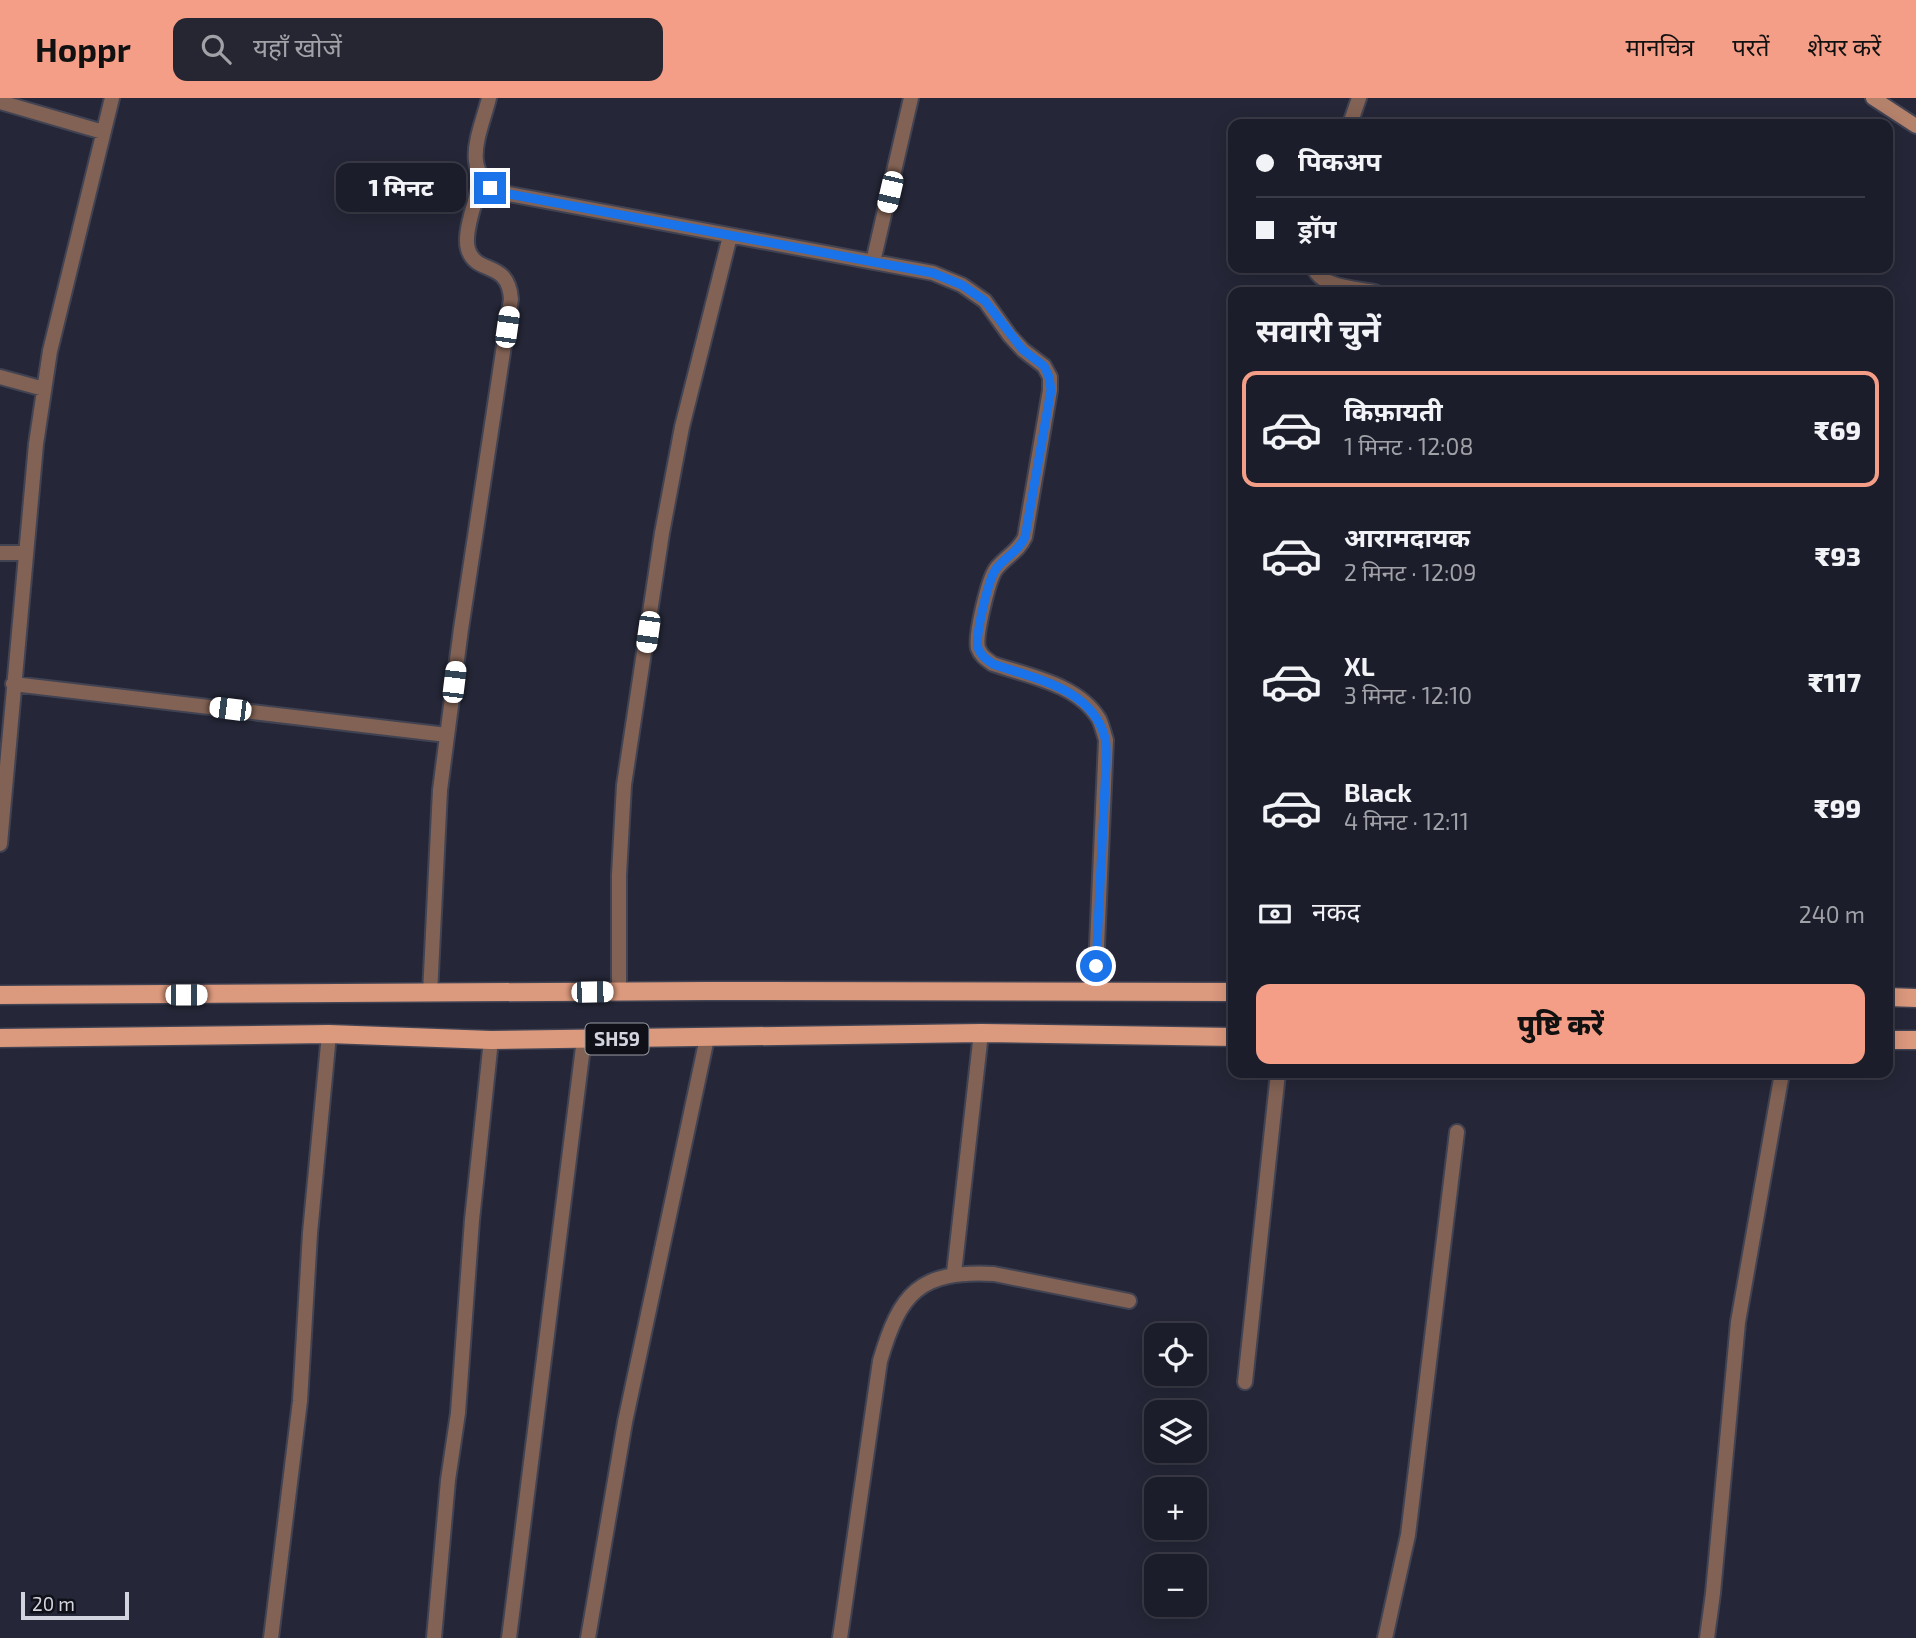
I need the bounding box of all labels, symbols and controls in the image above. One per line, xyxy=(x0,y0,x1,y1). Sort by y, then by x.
search box xyxy=(173,18,663,81)
text: Hoppr xyxy=(35,29,131,69)
icon: search xyxy=(197,30,235,68)
text: यहाँ खोजें xyxy=(253,31,342,62)
text: मानचित्र xyxy=(1626,32,1694,61)
text: परतें xyxy=(1732,32,1769,61)
text: शेयर करें xyxy=(1807,32,1881,61)
text: पिकअप xyxy=(1298,145,1381,176)
callout: 1 मिनट xyxy=(336,164,466,212)
car xyxy=(876,169,905,215)
route end xyxy=(474,172,506,204)
text: 1 मिनट xyxy=(369,173,433,201)
text: ड्रॉप xyxy=(1298,212,1336,243)
car xyxy=(494,305,521,349)
text: सवारी चुनें xyxy=(1256,310,1381,348)
text: किफ़ायती xyxy=(1344,395,1443,426)
icon: car xyxy=(1260,398,1323,461)
text: ₹69 xyxy=(1814,414,1861,445)
text: 1 मिनट · 12:08 xyxy=(1344,432,1473,460)
text: आरामदायक xyxy=(1344,521,1470,552)
icon: car xyxy=(1260,524,1323,587)
text: ₹93 xyxy=(1815,540,1861,571)
text: 2 मिनट · 12:09 xyxy=(1344,558,1476,586)
car xyxy=(635,610,662,654)
icon: car xyxy=(1260,650,1323,713)
text: XL xyxy=(1344,650,1375,681)
car xyxy=(442,660,467,704)
text: ₹117 xyxy=(1808,666,1861,697)
text: 3 मिनट · 12:10 xyxy=(1344,681,1472,709)
car xyxy=(208,696,253,722)
icon: car xyxy=(1260,776,1323,839)
text: Black xyxy=(1344,776,1412,807)
text: ₹99 xyxy=(1814,792,1861,823)
text: 4 मिनट · 12:11 xyxy=(1344,807,1469,835)
icon: cash xyxy=(1256,895,1294,933)
text: नकद xyxy=(1312,895,1360,926)
text: 240 m xyxy=(1799,900,1865,928)
route start xyxy=(1080,950,1112,982)
car xyxy=(571,981,614,1003)
button: पुष्टि करें xyxy=(1256,984,1865,1064)
car xyxy=(166,985,208,1006)
road number: SH59 xyxy=(586,1023,648,1054)
map controls xyxy=(1144,1323,1207,1617)
button: locate xyxy=(1144,1323,1207,1386)
button: layers xyxy=(1144,1400,1207,1463)
button: + xyxy=(1144,1477,1207,1540)
button: − xyxy=(1144,1554,1207,1617)
scale bar xyxy=(21,1589,130,1621)
text: 20 m xyxy=(32,1592,75,1615)

